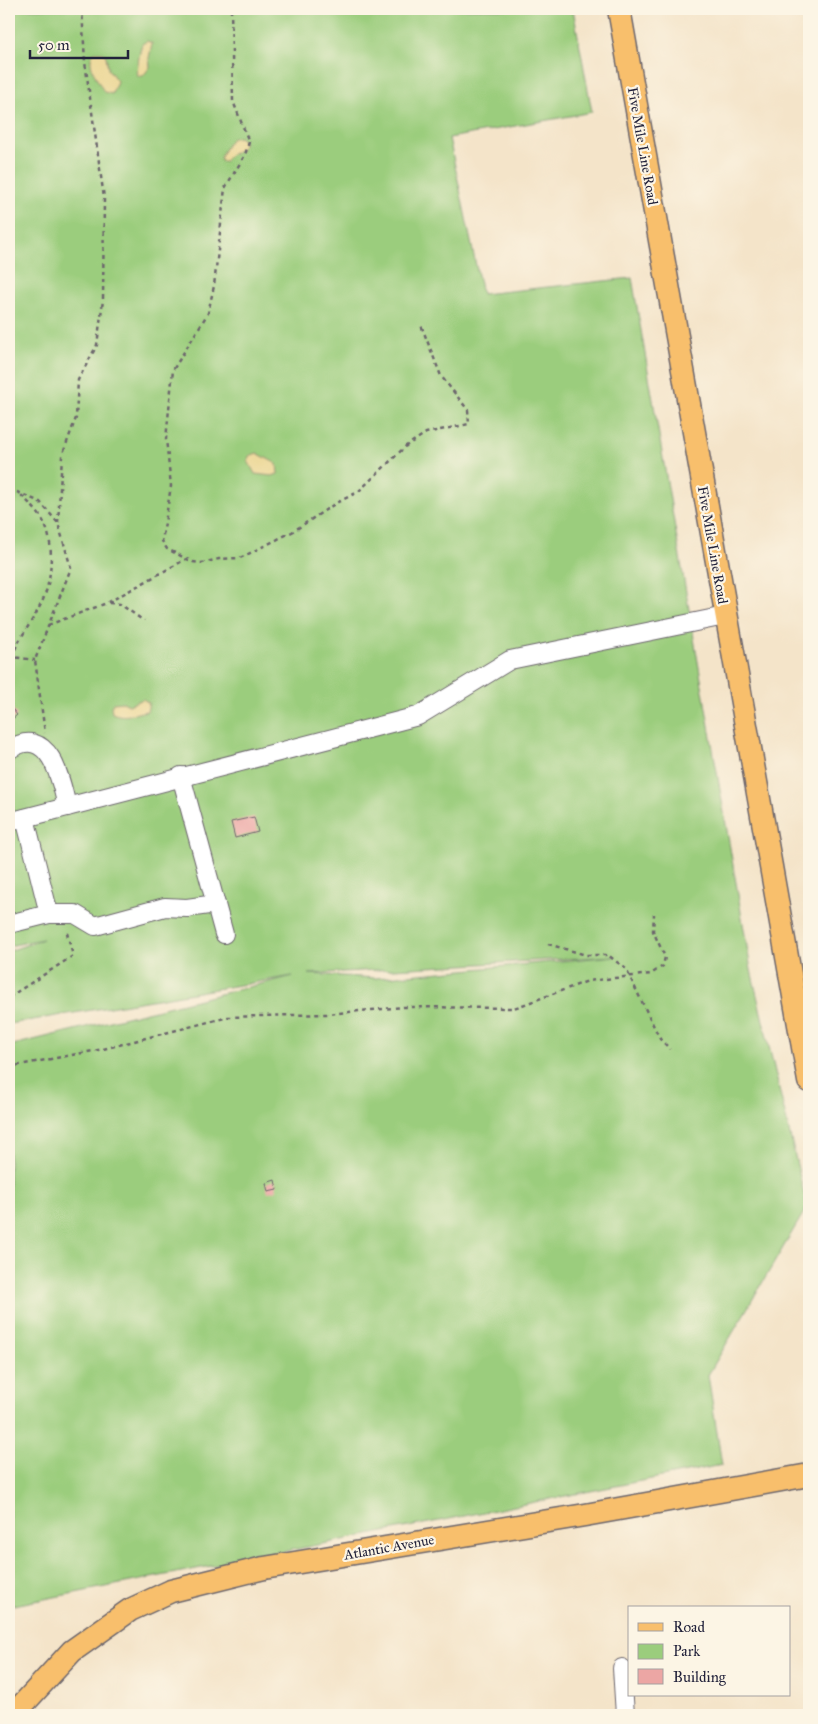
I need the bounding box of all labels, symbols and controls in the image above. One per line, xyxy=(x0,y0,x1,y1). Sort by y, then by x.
scale bar xyxy=(30,28,128,60)
text: 50 m xyxy=(38,36,70,54)
street label: Five Mile Line Road xyxy=(624,86,661,206)
street label: Five Mile Line Road xyxy=(694,485,731,605)
street label: Atlantic Avenue xyxy=(342,1531,436,1564)
legend xyxy=(628,1606,790,1696)
text: Road xyxy=(673,1618,705,1636)
text: Park xyxy=(673,1642,700,1660)
text: Building xyxy=(673,1668,727,1686)

